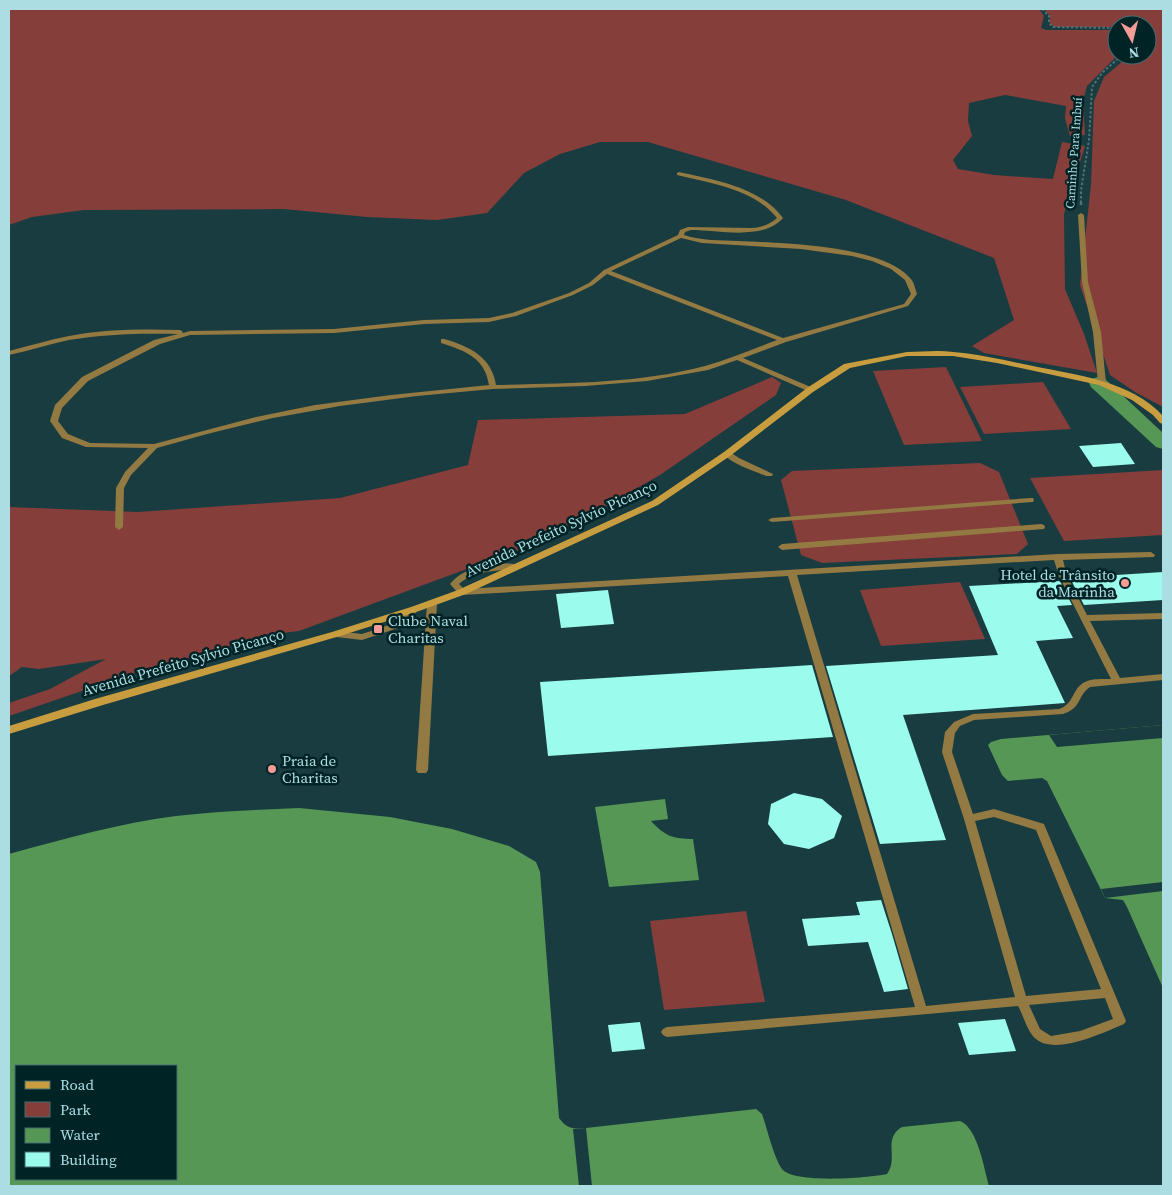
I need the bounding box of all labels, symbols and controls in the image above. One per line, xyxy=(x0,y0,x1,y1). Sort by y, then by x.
north arrow xyxy=(1107,15,1157,65)
text: N xyxy=(1127,42,1140,63)
street label: Caminho Para Imbuí xyxy=(1062,96,1086,209)
street label: Avenida Prefeito Sylvio Picanço xyxy=(462,474,660,582)
place label: Hotel de Trânsito da Marinha xyxy=(1000,564,1115,602)
marker: Hotel de Trânsito da Marinha xyxy=(1119,577,1131,589)
place label: Clube Naval Charitas xyxy=(388,610,468,648)
street label: Avenida Prefeito Sylvio Picanço xyxy=(80,623,286,701)
marker: Clube Naval Charitas xyxy=(372,623,384,635)
place label: Praia de Charitas xyxy=(282,750,338,788)
marker: Praia de Charitas xyxy=(266,763,278,775)
legend xyxy=(15,1065,178,1180)
text: Road xyxy=(60,1074,94,1095)
text: Park xyxy=(60,1099,92,1120)
text: Water xyxy=(60,1124,101,1145)
text: Building xyxy=(60,1149,117,1170)

